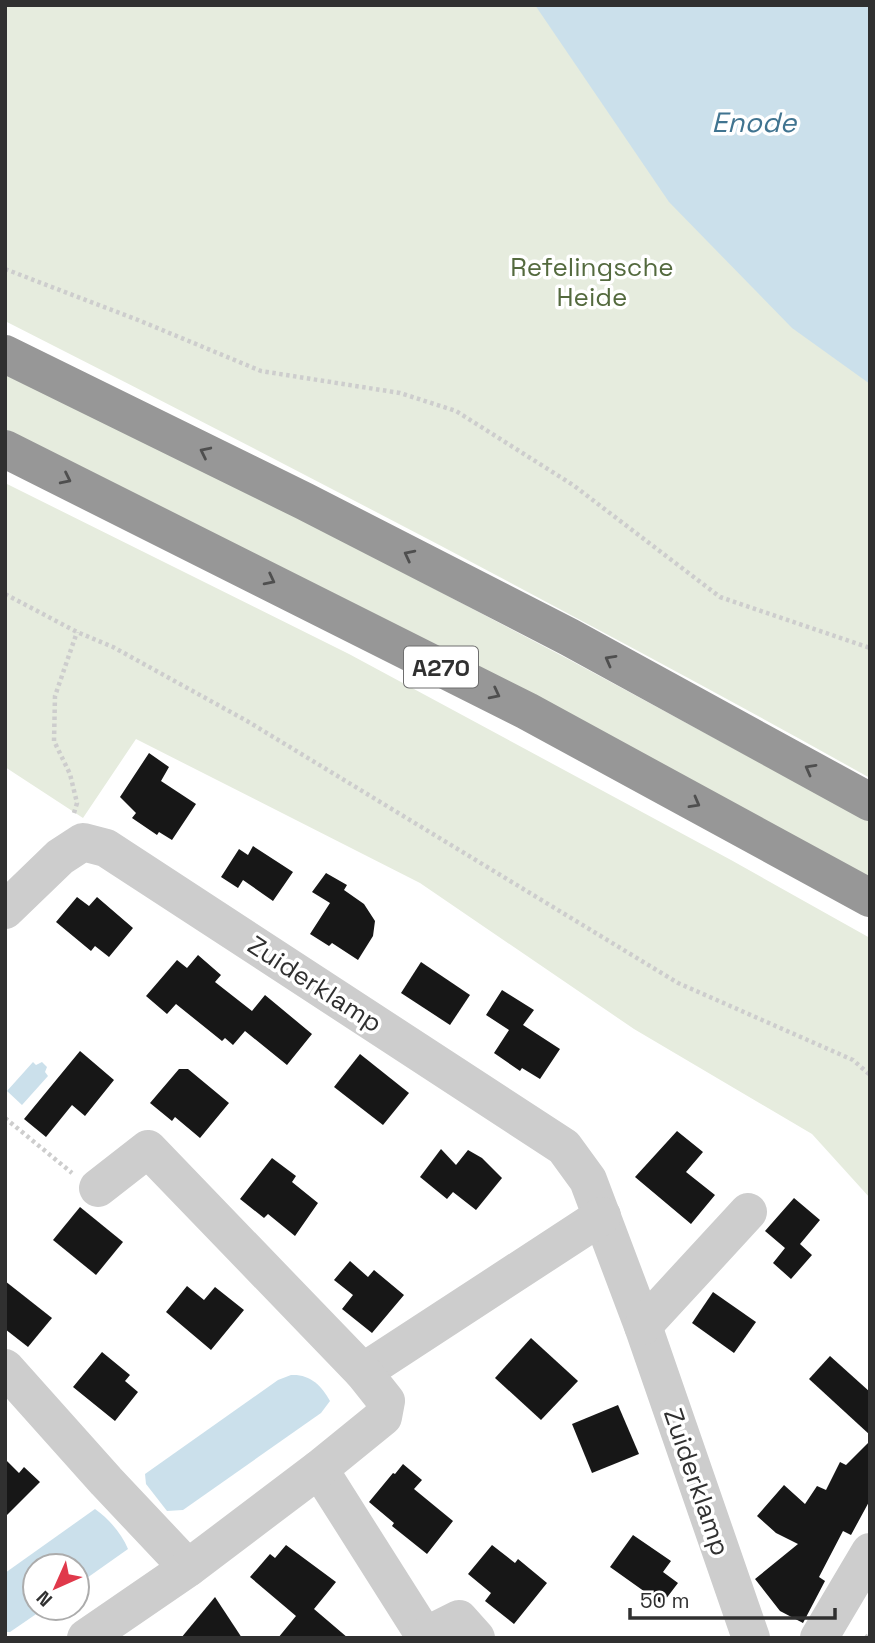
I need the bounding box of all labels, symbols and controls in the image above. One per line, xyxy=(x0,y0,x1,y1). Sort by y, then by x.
water label: Enode xyxy=(712,104,798,140)
park label: Refelingsche Heide xyxy=(510,250,674,314)
one-way arrow xyxy=(200,447,212,461)
one-way arrow xyxy=(59,471,71,485)
one-way arrow xyxy=(403,549,416,563)
one-way arrow xyxy=(263,572,275,586)
road number: A270 xyxy=(404,646,478,688)
one-way arrow xyxy=(605,655,618,668)
one-way arrow xyxy=(488,686,500,700)
one-way arrow xyxy=(805,764,817,777)
one-way arrow xyxy=(688,795,700,808)
street label: Zuiderklamp xyxy=(241,928,389,1040)
street label: Zuiderklamp xyxy=(656,1404,738,1560)
north arrow xyxy=(21,1552,91,1622)
scale bar xyxy=(630,1576,835,1620)
text: N xyxy=(31,1585,58,1612)
text: 50 m xyxy=(640,1587,690,1614)

